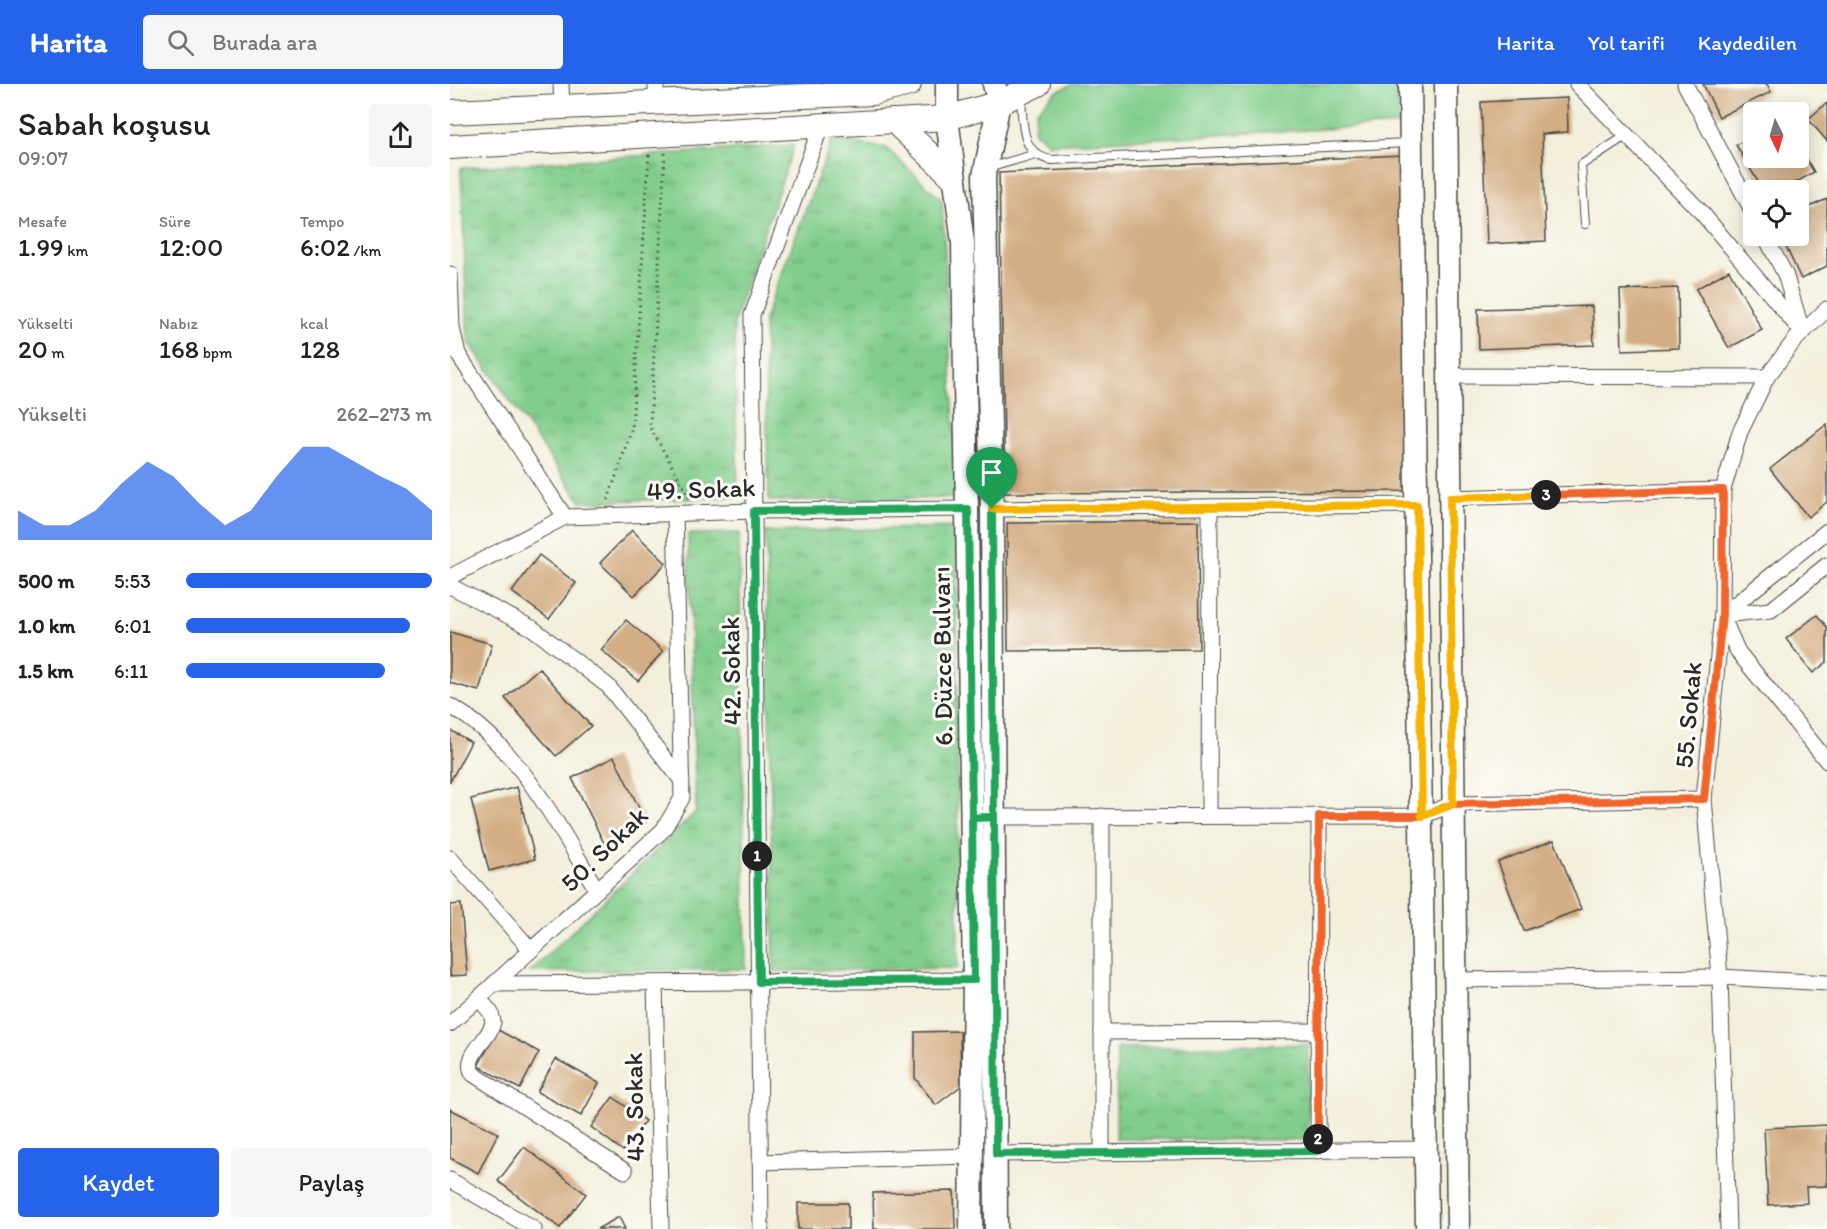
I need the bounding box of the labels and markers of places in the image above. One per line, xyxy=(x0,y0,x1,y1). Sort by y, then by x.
pin xyxy=(966,447,1017,509)
pin: 3 xyxy=(1531,480,1561,510)
pin: 1 xyxy=(742,841,772,871)
pin: 2 xyxy=(1303,1124,1333,1154)

